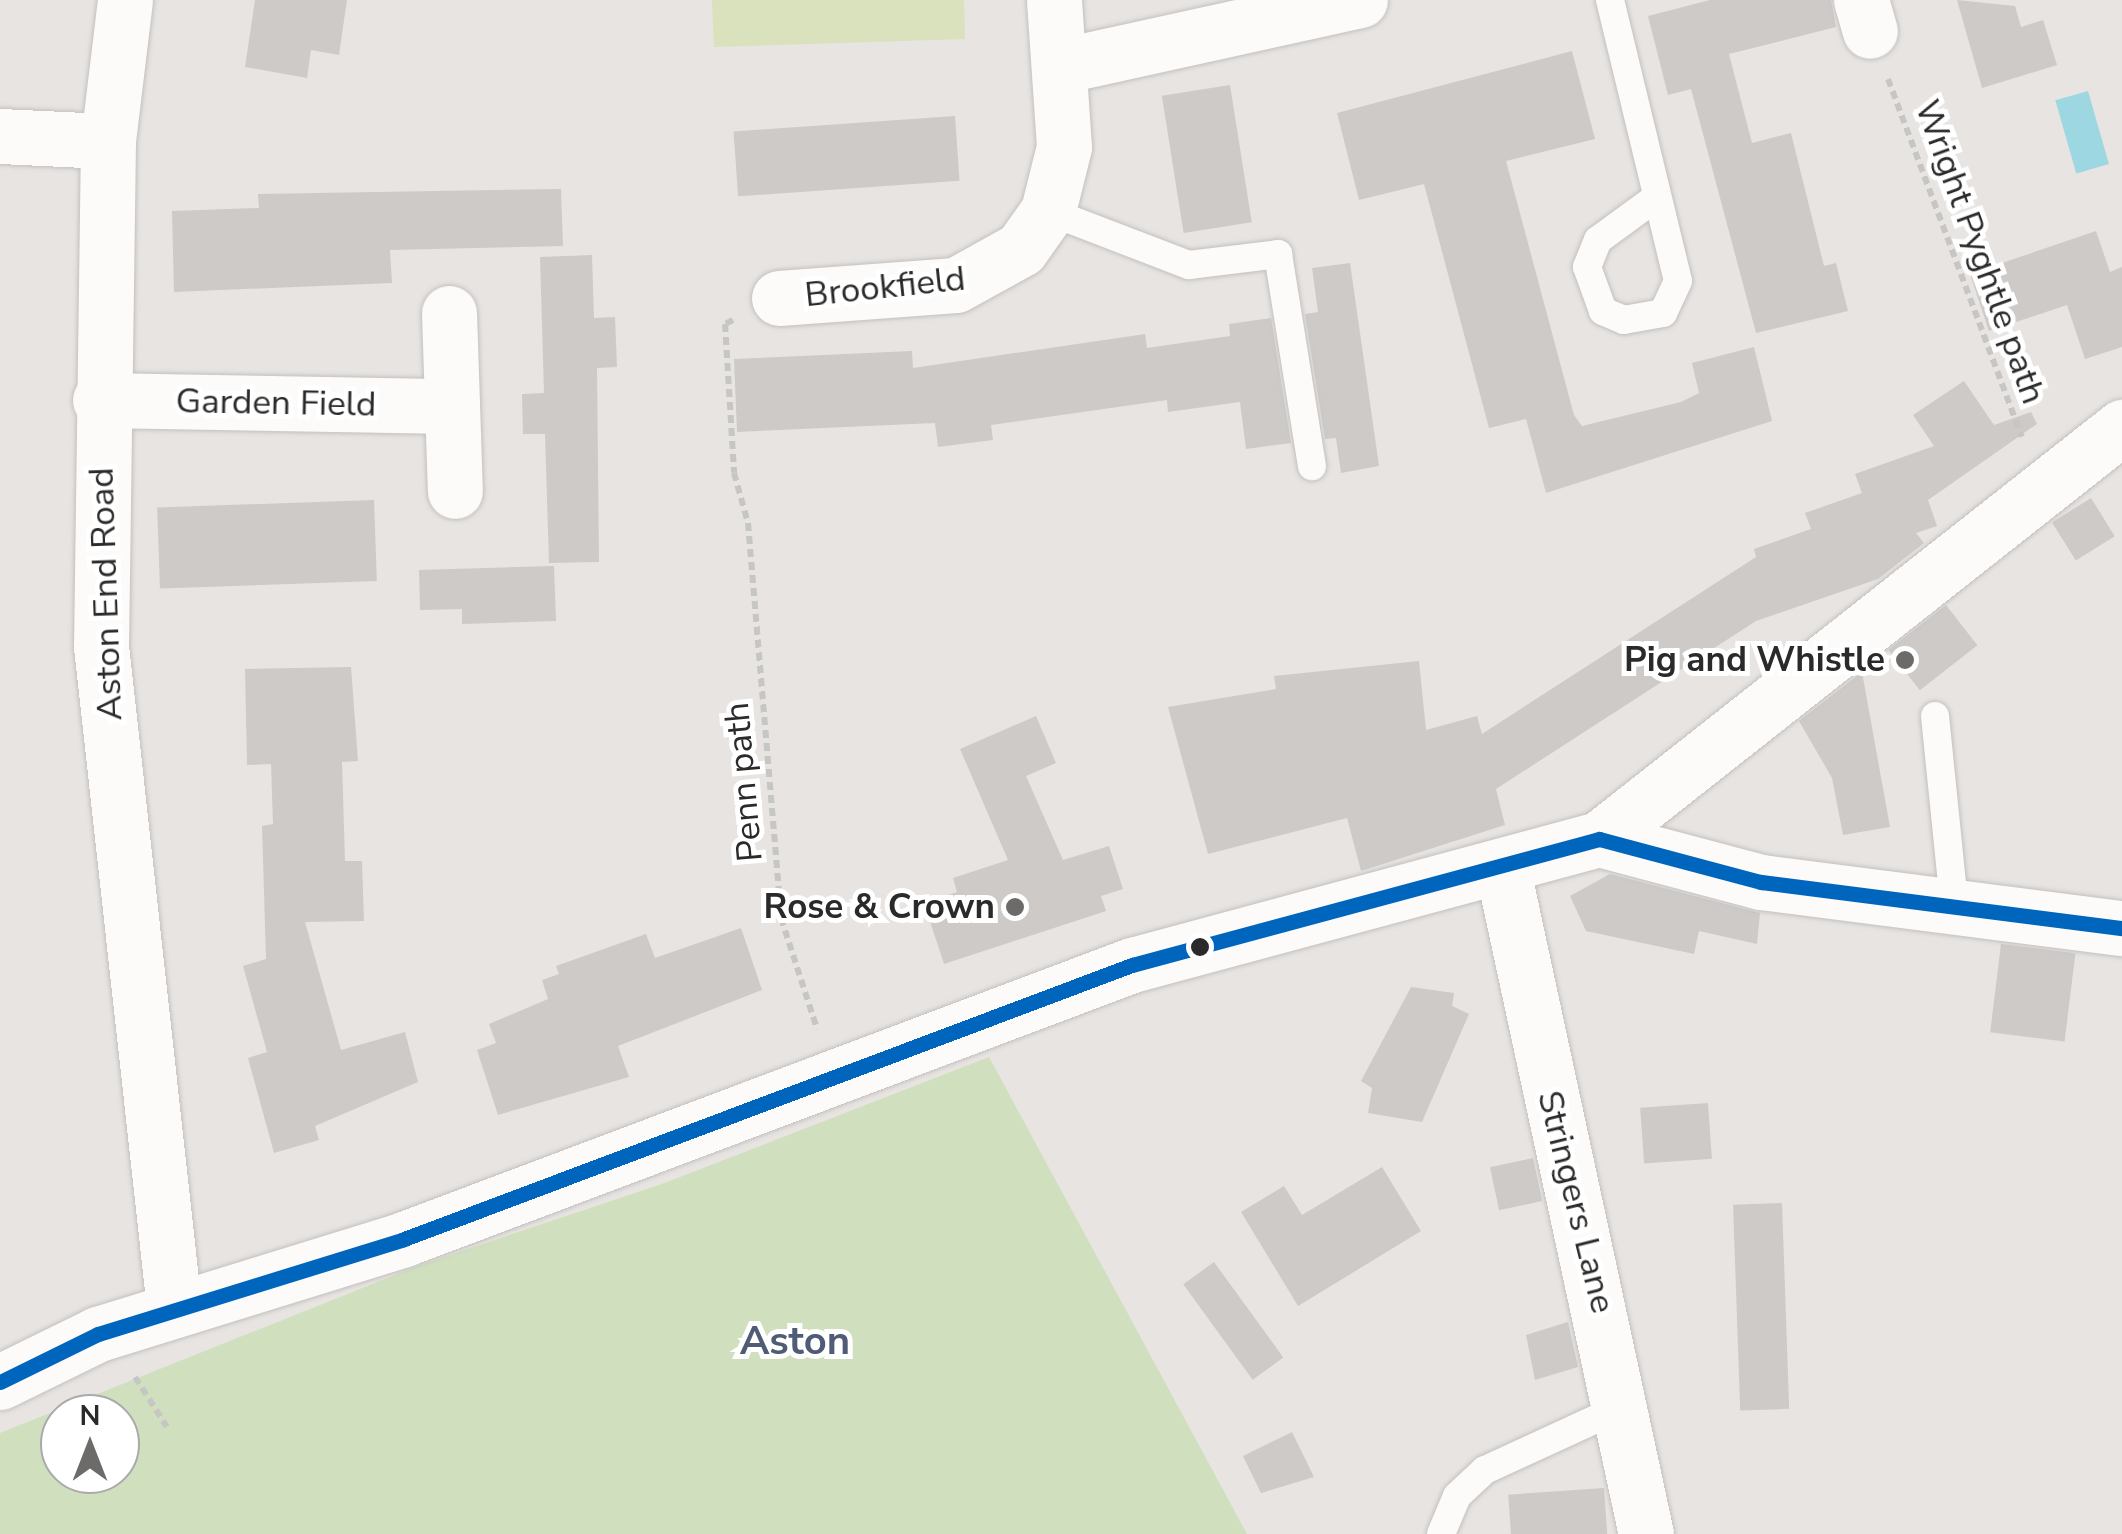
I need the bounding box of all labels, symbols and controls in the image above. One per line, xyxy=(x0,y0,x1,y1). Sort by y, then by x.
street label: Wright Pyghtle path xyxy=(1906,94,2054,410)
street label: Brookfield xyxy=(803,258,967,316)
street label: Garden Field xyxy=(175,380,377,426)
street label: Aston End Road xyxy=(81,467,131,721)
place label: Pig and Whistle xyxy=(1624,639,1885,681)
marker: Pig and Whistle xyxy=(1894,649,1916,671)
street label: Penn path xyxy=(716,701,772,863)
place label: Rose & Crown xyxy=(764,886,995,928)
marker: Rose & Crown xyxy=(1004,896,1026,918)
unlabelled marker xyxy=(1190,937,1210,957)
street label: Stringers Lane xyxy=(1528,1086,1624,1318)
district label: Aston xyxy=(740,1317,850,1365)
north arrow xyxy=(40,1394,140,1494)
text: N xyxy=(80,1397,100,1435)

